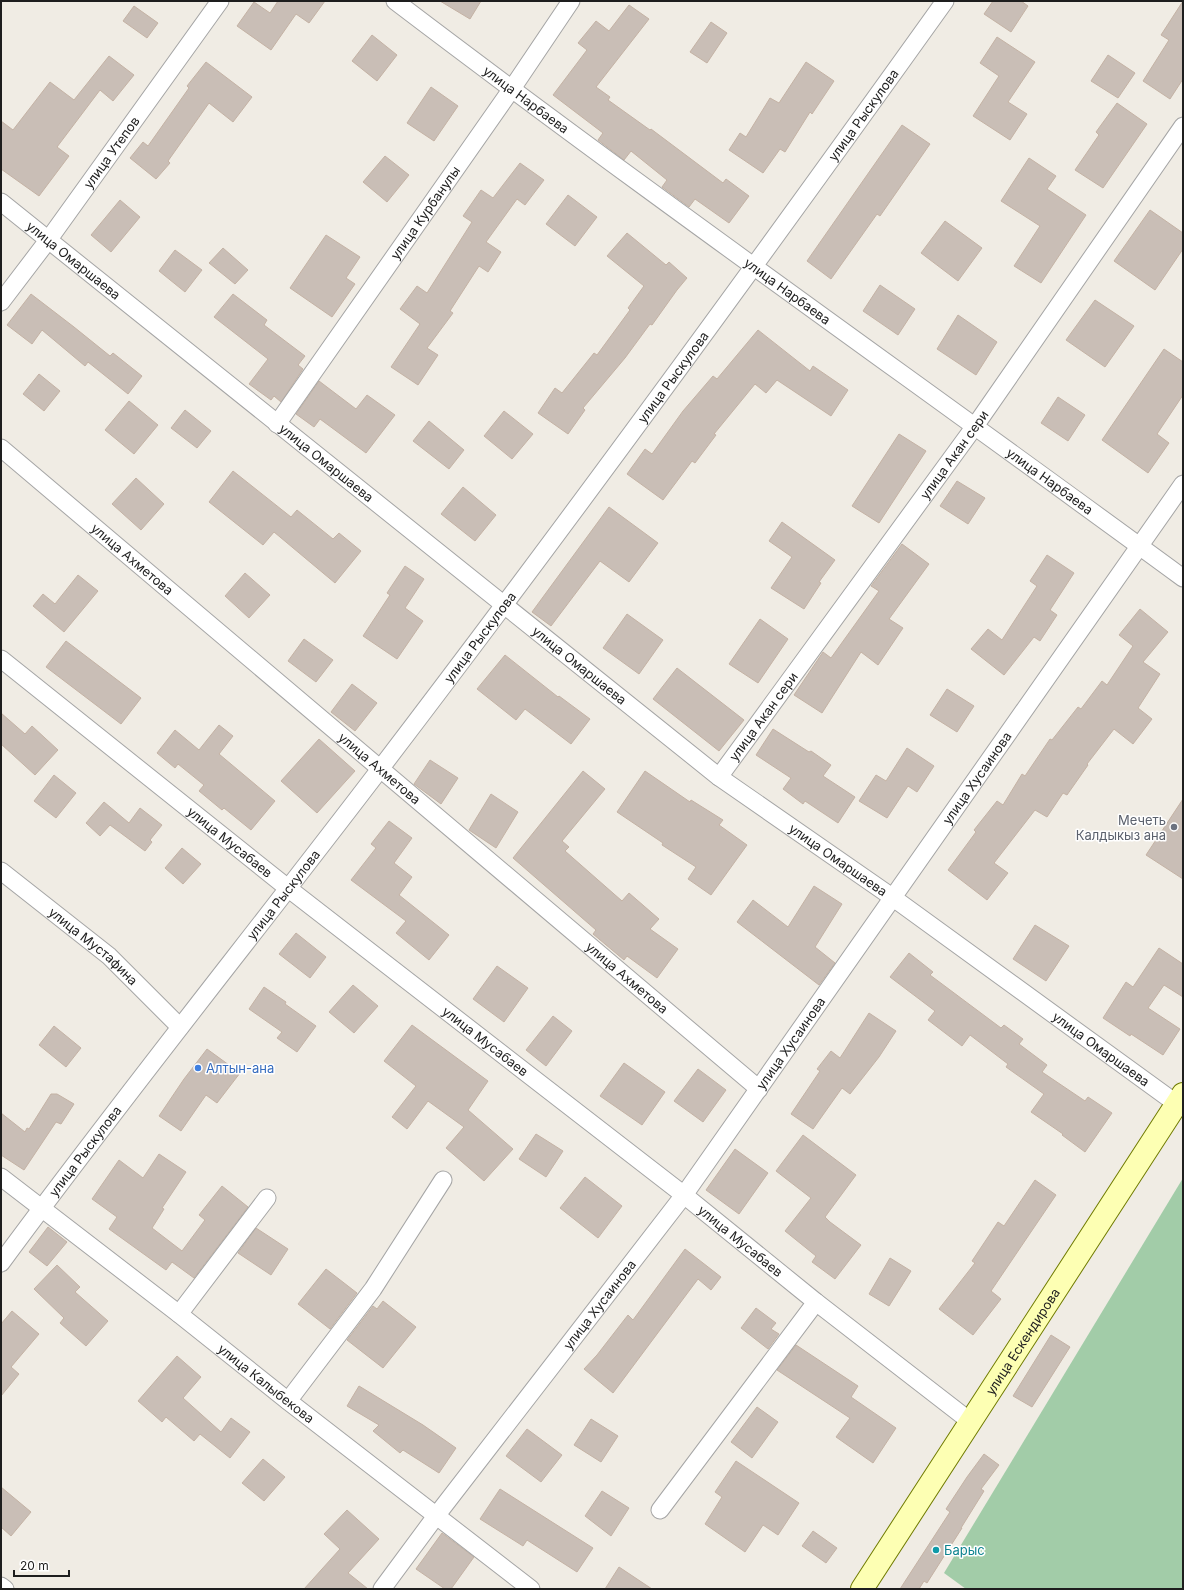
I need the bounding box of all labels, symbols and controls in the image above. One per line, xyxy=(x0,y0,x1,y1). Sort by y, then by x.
street label: улица Нарбаева xyxy=(480,62,572,137)
street label: улица Рыскулова xyxy=(825,66,902,164)
street label: улица Утепов xyxy=(80,113,143,191)
street label: улица Курбанулы xyxy=(387,163,463,263)
street label: улица Омаршаева xyxy=(23,218,124,303)
street label: улица Нарбаева xyxy=(741,254,834,328)
street label: улица Рыскулова xyxy=(634,328,712,426)
street label: улица Акан сери xyxy=(916,407,992,502)
street label: улица Омаршаева xyxy=(276,420,377,505)
street label: улица Нарбаева xyxy=(1004,444,1096,518)
street label: улица Ахметова xyxy=(88,520,177,598)
street label: улица Рыскулова xyxy=(440,589,519,686)
street label: улица Омаршаева xyxy=(529,623,630,708)
street label: улица Акан сери xyxy=(726,669,801,764)
street label: улица Ахметова xyxy=(335,729,424,808)
street label: улица Хусаинова xyxy=(939,729,1015,827)
street label: улица Мусабаев xyxy=(184,803,276,881)
place label: Мечеть Калдыкыз ана xyxy=(1076,812,1166,843)
street label: улица Омаршаева xyxy=(786,820,891,899)
marker: Мечеть Калдыкыз ана xyxy=(1169,822,1179,832)
street label: улица Рыскулова xyxy=(243,846,323,943)
street label: улица Мустафина xyxy=(46,904,141,988)
street label: улица Ахметова xyxy=(583,938,671,1017)
street label: улица Хусаинова xyxy=(753,994,829,1092)
street label: улица Мусабаев xyxy=(439,1003,532,1079)
street label: улица Омаршаева xyxy=(1050,1008,1153,1090)
place label: Алтын-ана xyxy=(206,1060,274,1076)
marker: Алтын-ана xyxy=(193,1063,203,1073)
street label: улица Рыскулова xyxy=(45,1102,125,1199)
street label: улица Мусабаев xyxy=(695,1202,786,1280)
street label: улица Хусаинова xyxy=(560,1256,639,1353)
street label: улица Ескендирова xyxy=(982,1285,1063,1398)
street label: улица Калыбекова xyxy=(215,1340,317,1426)
place label: Барыс xyxy=(944,1542,985,1558)
marker: Барыс xyxy=(931,1545,941,1555)
scale bar xyxy=(14,1552,69,1578)
text: 20 m xyxy=(20,1558,49,1573)

